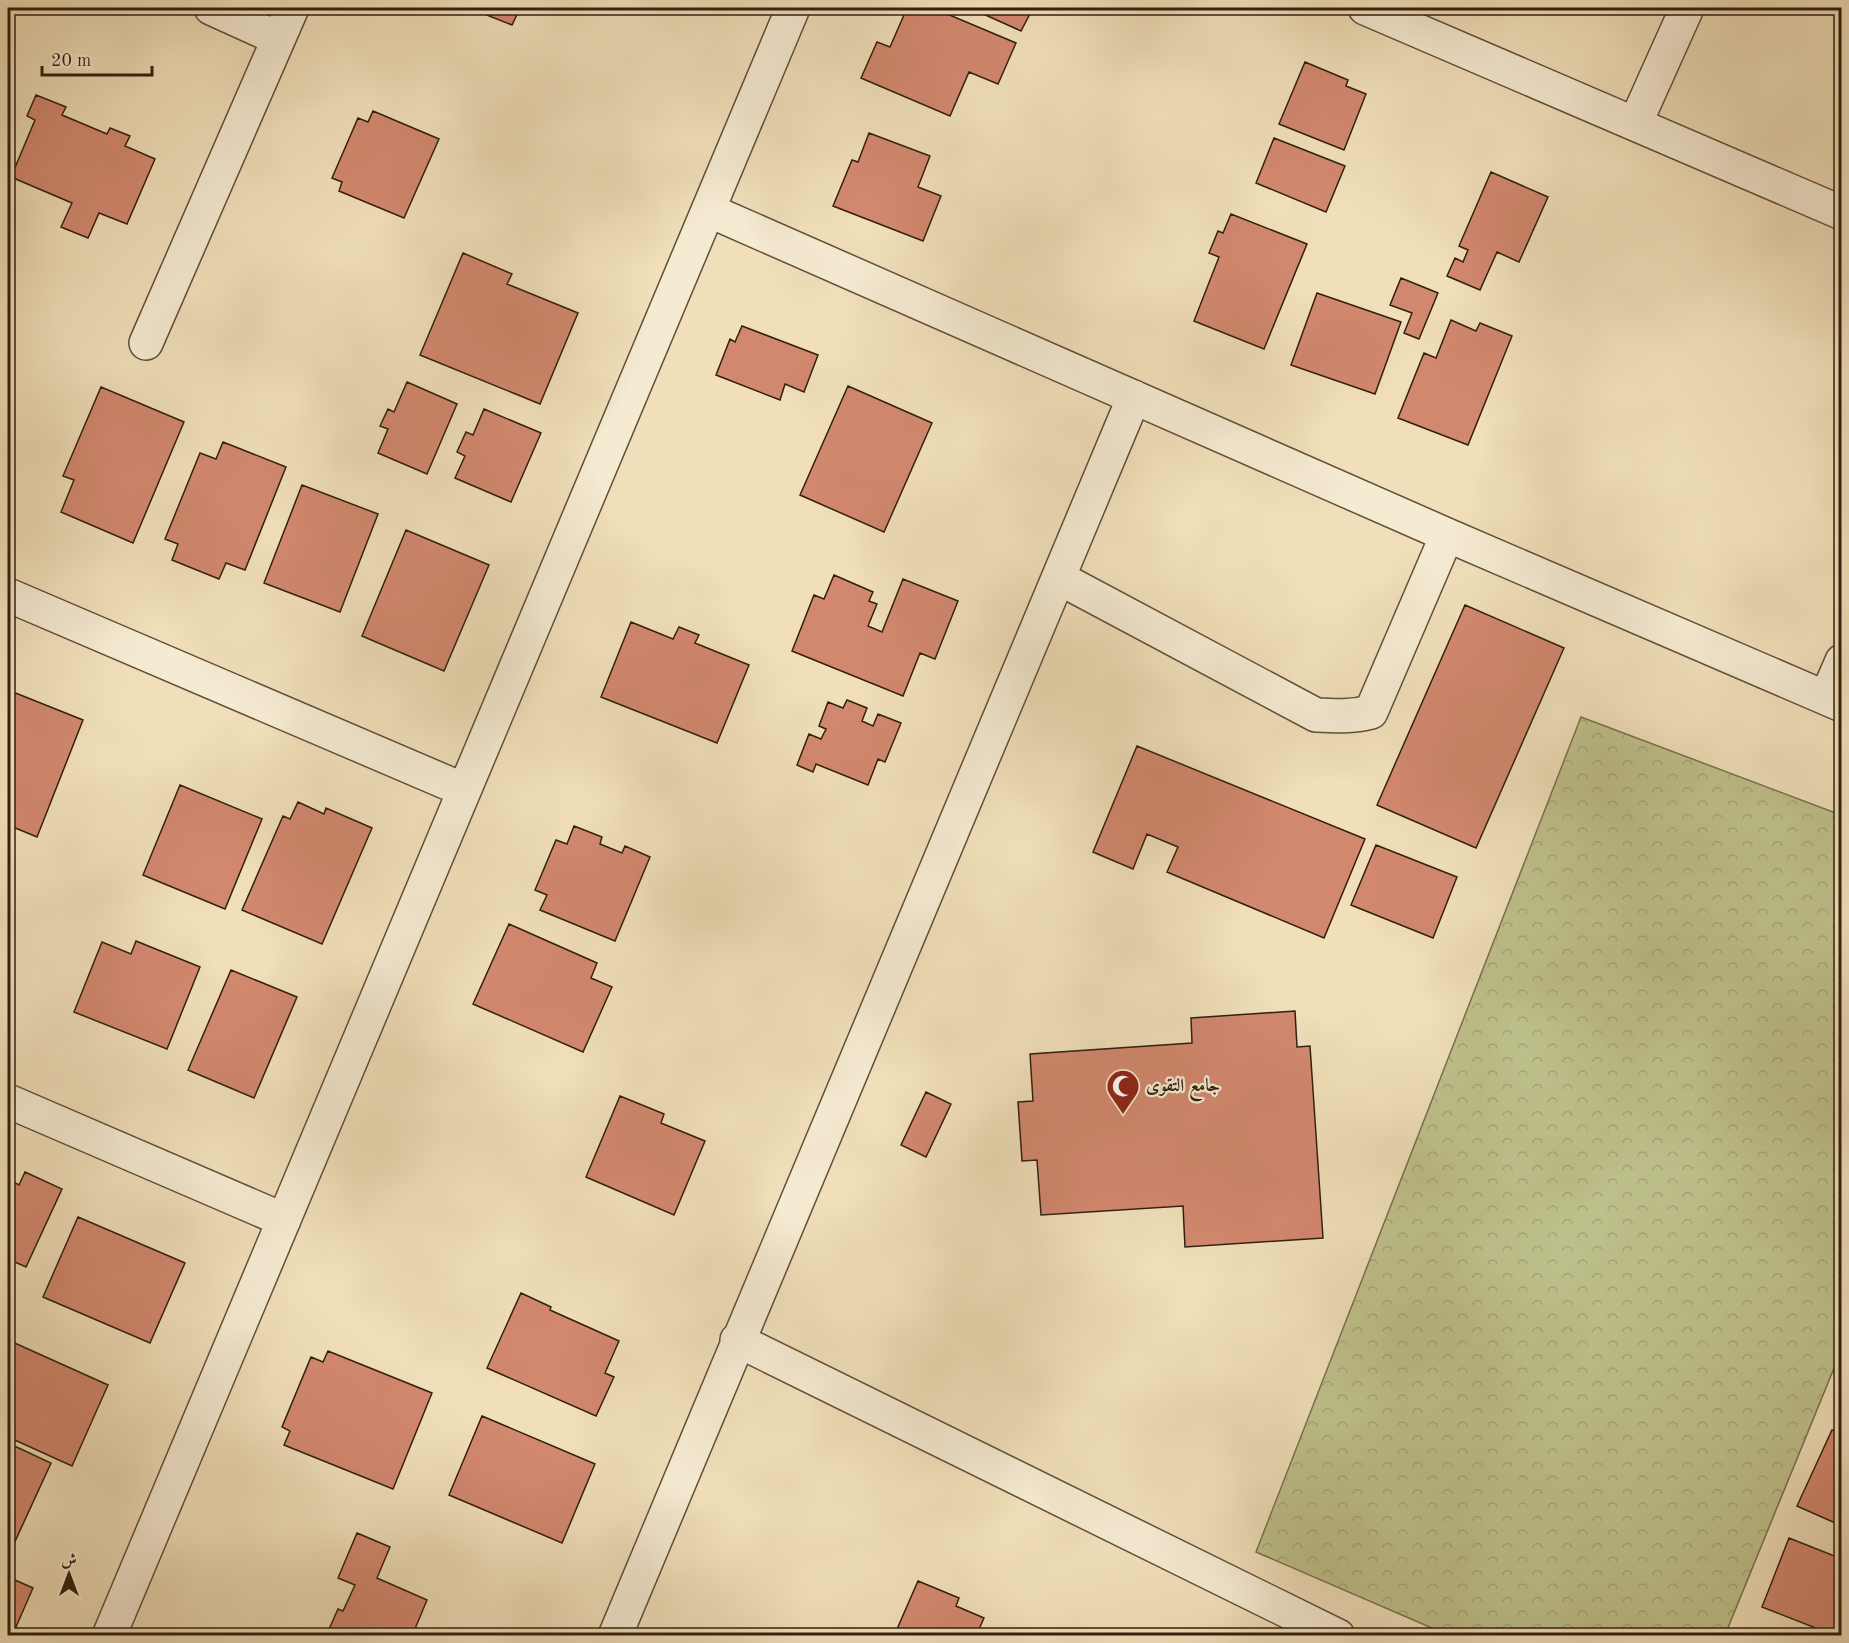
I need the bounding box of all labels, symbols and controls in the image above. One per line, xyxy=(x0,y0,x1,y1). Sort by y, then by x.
scale bar xyxy=(42,39,152,77)
text: 20 m xyxy=(51,52,91,70)
mosque icon: جامع التقوى xyxy=(1105,1068,1141,1115)
place label: جامع التقوى xyxy=(1146,1077,1220,1102)
north arrow xyxy=(39,1544,99,1604)
text: ش xyxy=(61,1553,77,1569)

